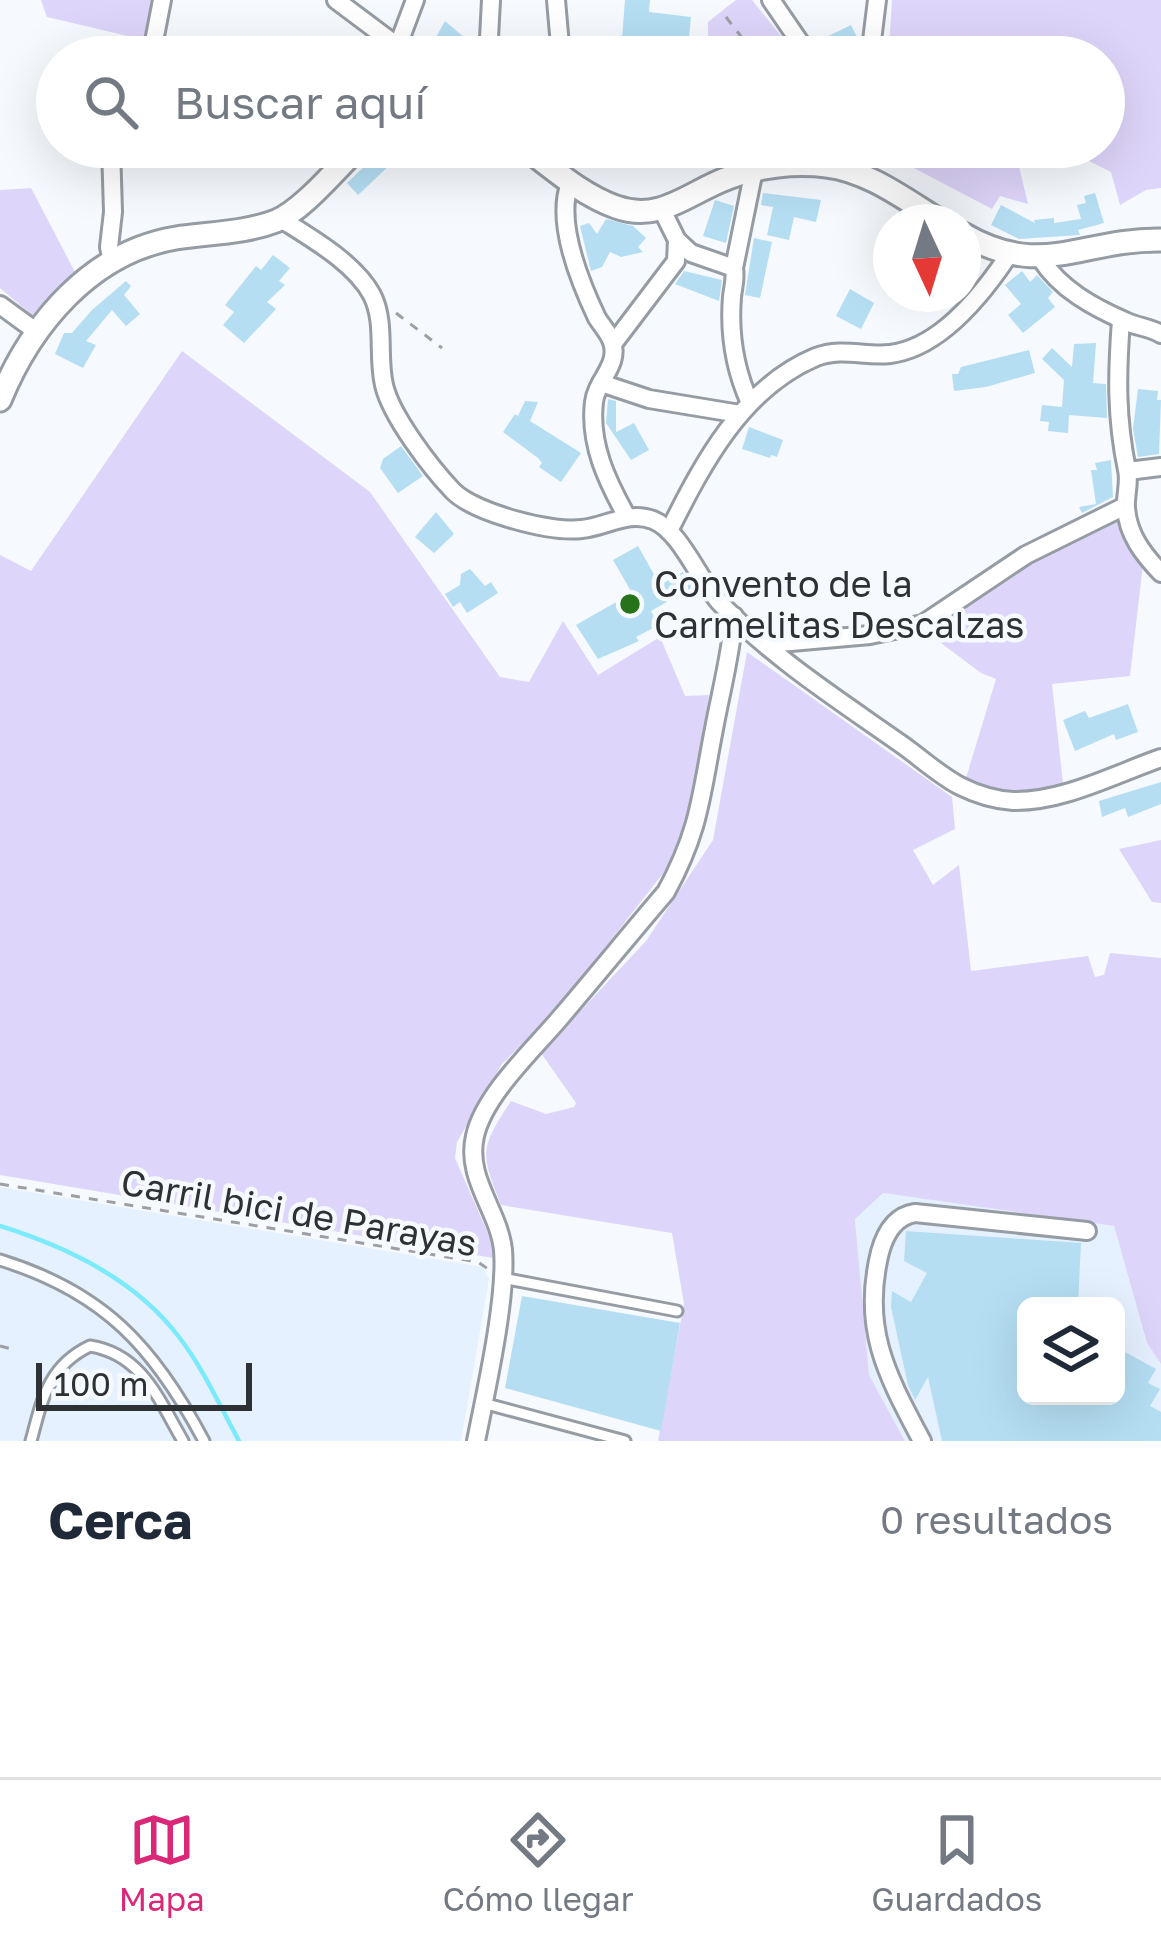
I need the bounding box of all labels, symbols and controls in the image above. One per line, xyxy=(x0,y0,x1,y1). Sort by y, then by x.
search box xyxy=(36,36,1125,168)
icon: search xyxy=(78,69,144,135)
text: Buscar aquí xyxy=(174,75,426,129)
north arrow xyxy=(873,204,981,312)
place label: Convento de la Carmelitas Descalzas xyxy=(654,562,1024,646)
marker: Convento de la Carmelitas Descalzas xyxy=(617,591,643,617)
street label: Carril bici de Parayas xyxy=(118,1160,480,1264)
map controls xyxy=(1017,1297,1125,1405)
button: layers xyxy=(1017,1297,1125,1405)
scale bar xyxy=(36,1357,252,1410)
text: 100 m xyxy=(54,1364,148,1403)
text: Cerca xyxy=(48,1489,192,1550)
text: 0 resultados xyxy=(880,1496,1113,1543)
tab: Mapa xyxy=(119,1807,205,1918)
tab: Cómo llegar xyxy=(442,1807,634,1918)
tab: Guardados xyxy=(871,1807,1042,1918)

